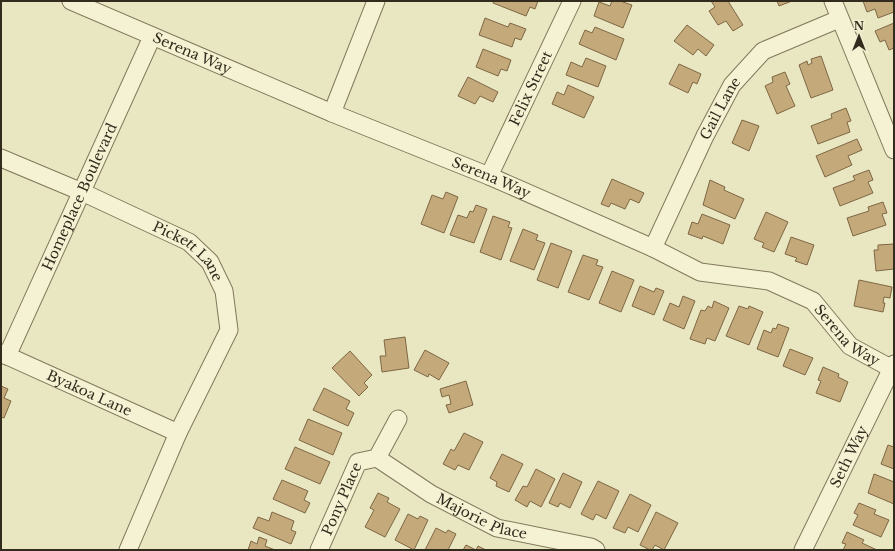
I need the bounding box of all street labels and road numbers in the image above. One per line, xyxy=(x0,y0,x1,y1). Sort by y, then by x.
street label: Serena Way xyxy=(150,28,234,78)
street label: Felix Street xyxy=(505,47,556,129)
street label: Gail Lane xyxy=(696,73,744,143)
street label: Homeplace Boulevard xyxy=(38,120,121,273)
street label: Serena Way xyxy=(449,153,534,202)
street label: Pickett Lane xyxy=(150,217,227,284)
street label: Serena Way xyxy=(810,301,883,370)
street label: Byakoa Lane xyxy=(44,366,135,420)
street label: Seth Way xyxy=(826,422,872,491)
street label: Pony Place xyxy=(318,460,366,538)
street label: Majorie Place xyxy=(433,489,529,543)

